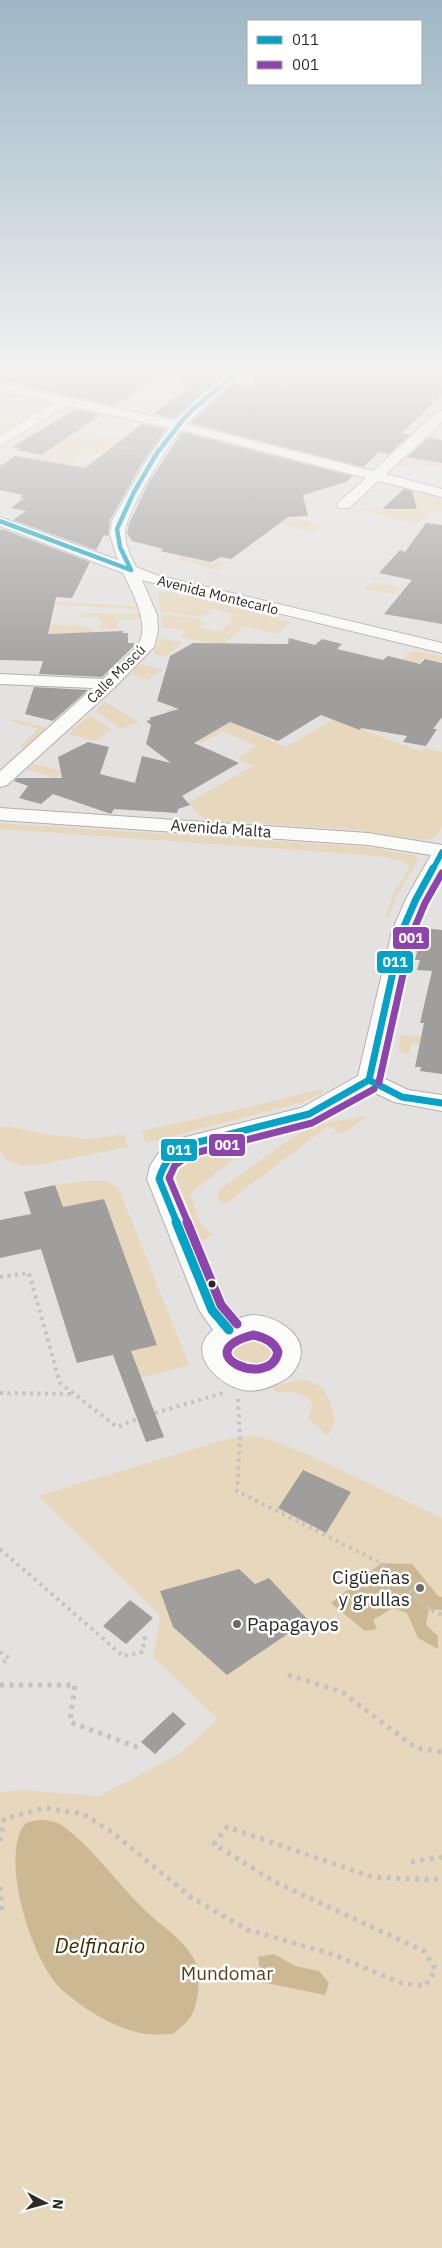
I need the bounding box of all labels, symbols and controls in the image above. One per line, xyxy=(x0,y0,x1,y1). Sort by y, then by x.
legend xyxy=(247,20,422,85)
text: 011 xyxy=(292,30,319,49)
text: 001 xyxy=(292,55,319,74)
street label: Avenida Montecarlo xyxy=(155,571,281,619)
street label: Calle Moscú xyxy=(83,641,149,707)
street label: Avenida Malta xyxy=(170,814,273,842)
line badge: 001 xyxy=(392,926,430,950)
text: 001 xyxy=(398,929,424,947)
line badge: 011 xyxy=(376,950,414,974)
text: 011 xyxy=(382,953,408,971)
line badge: 001 xyxy=(208,1133,246,1157)
text: 001 xyxy=(214,1136,240,1154)
line badge: 011 xyxy=(160,1138,198,1162)
text: 011 xyxy=(166,1141,192,1159)
unlabelled marker xyxy=(207,1279,217,1289)
place label: Cigüeñas y grullas xyxy=(332,1565,410,1611)
marker: Cigüeñas y grullas xyxy=(414,1582,426,1594)
place label: Papagayos xyxy=(247,1612,339,1636)
marker: Papagayos xyxy=(231,1618,243,1630)
water label: Delfinario xyxy=(55,1931,145,1959)
park label: Mundomar xyxy=(181,1961,273,1985)
north arrow xyxy=(20,2178,70,2228)
text: N xyxy=(48,2198,67,2210)

